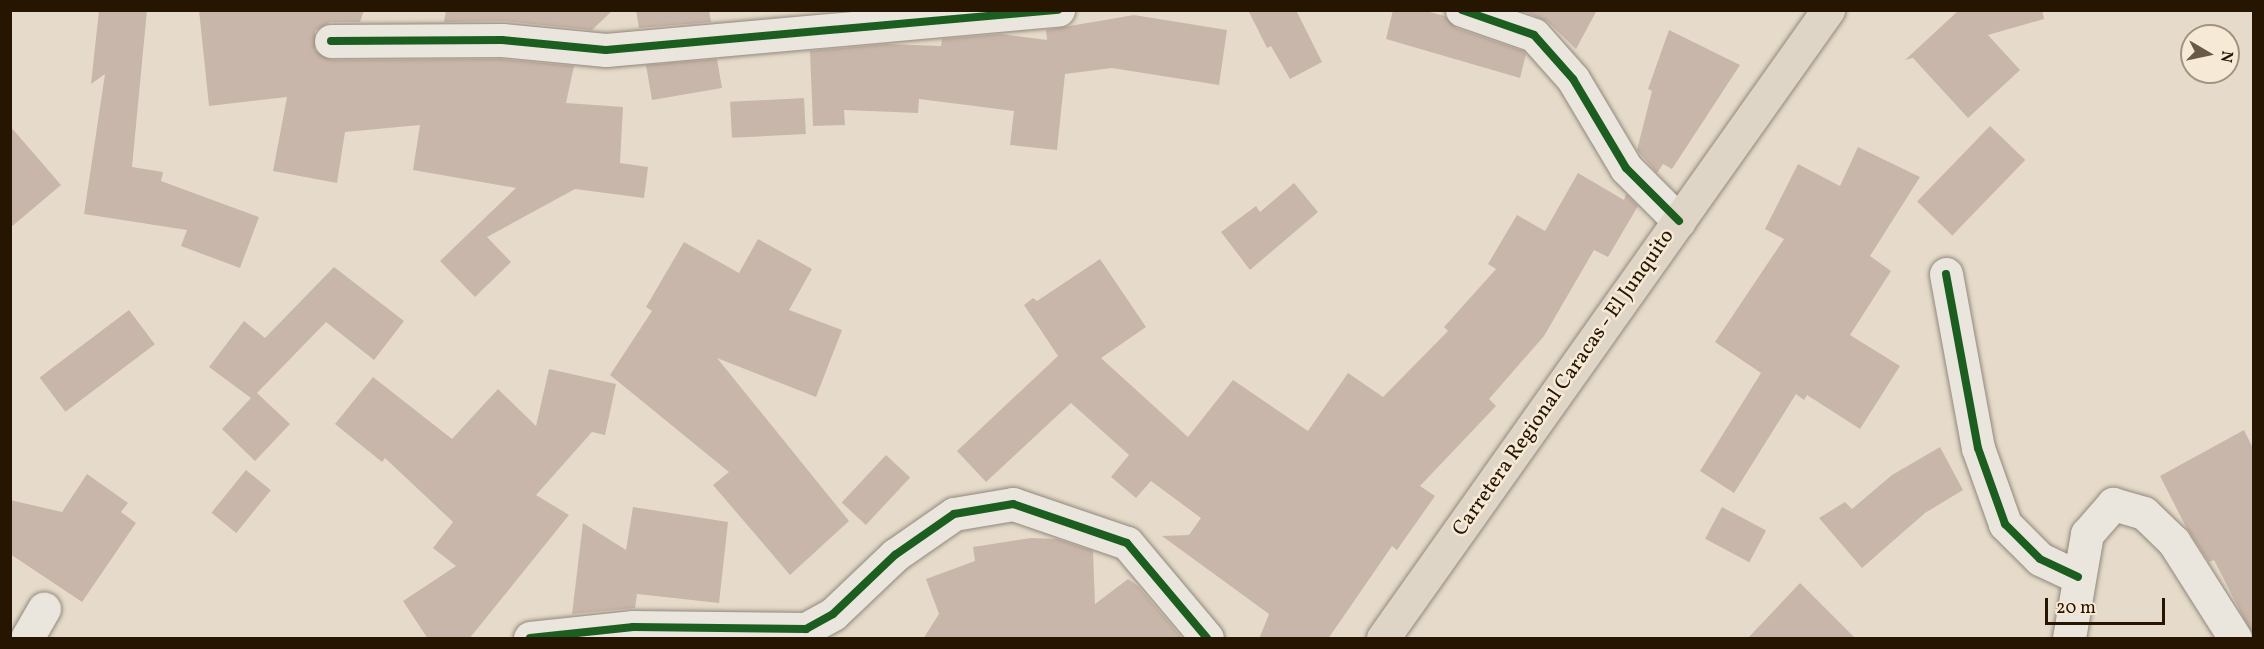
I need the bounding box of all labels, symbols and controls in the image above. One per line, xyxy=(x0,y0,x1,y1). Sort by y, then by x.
north arrow xyxy=(2180,24,2240,84)
text: N xyxy=(2214,49,2238,64)
street label: Carretera Regional Caracas - El Junquito xyxy=(1448,224,1680,542)
scale bar xyxy=(2048,586,2168,624)
text: 20 m xyxy=(2056,596,2096,621)

